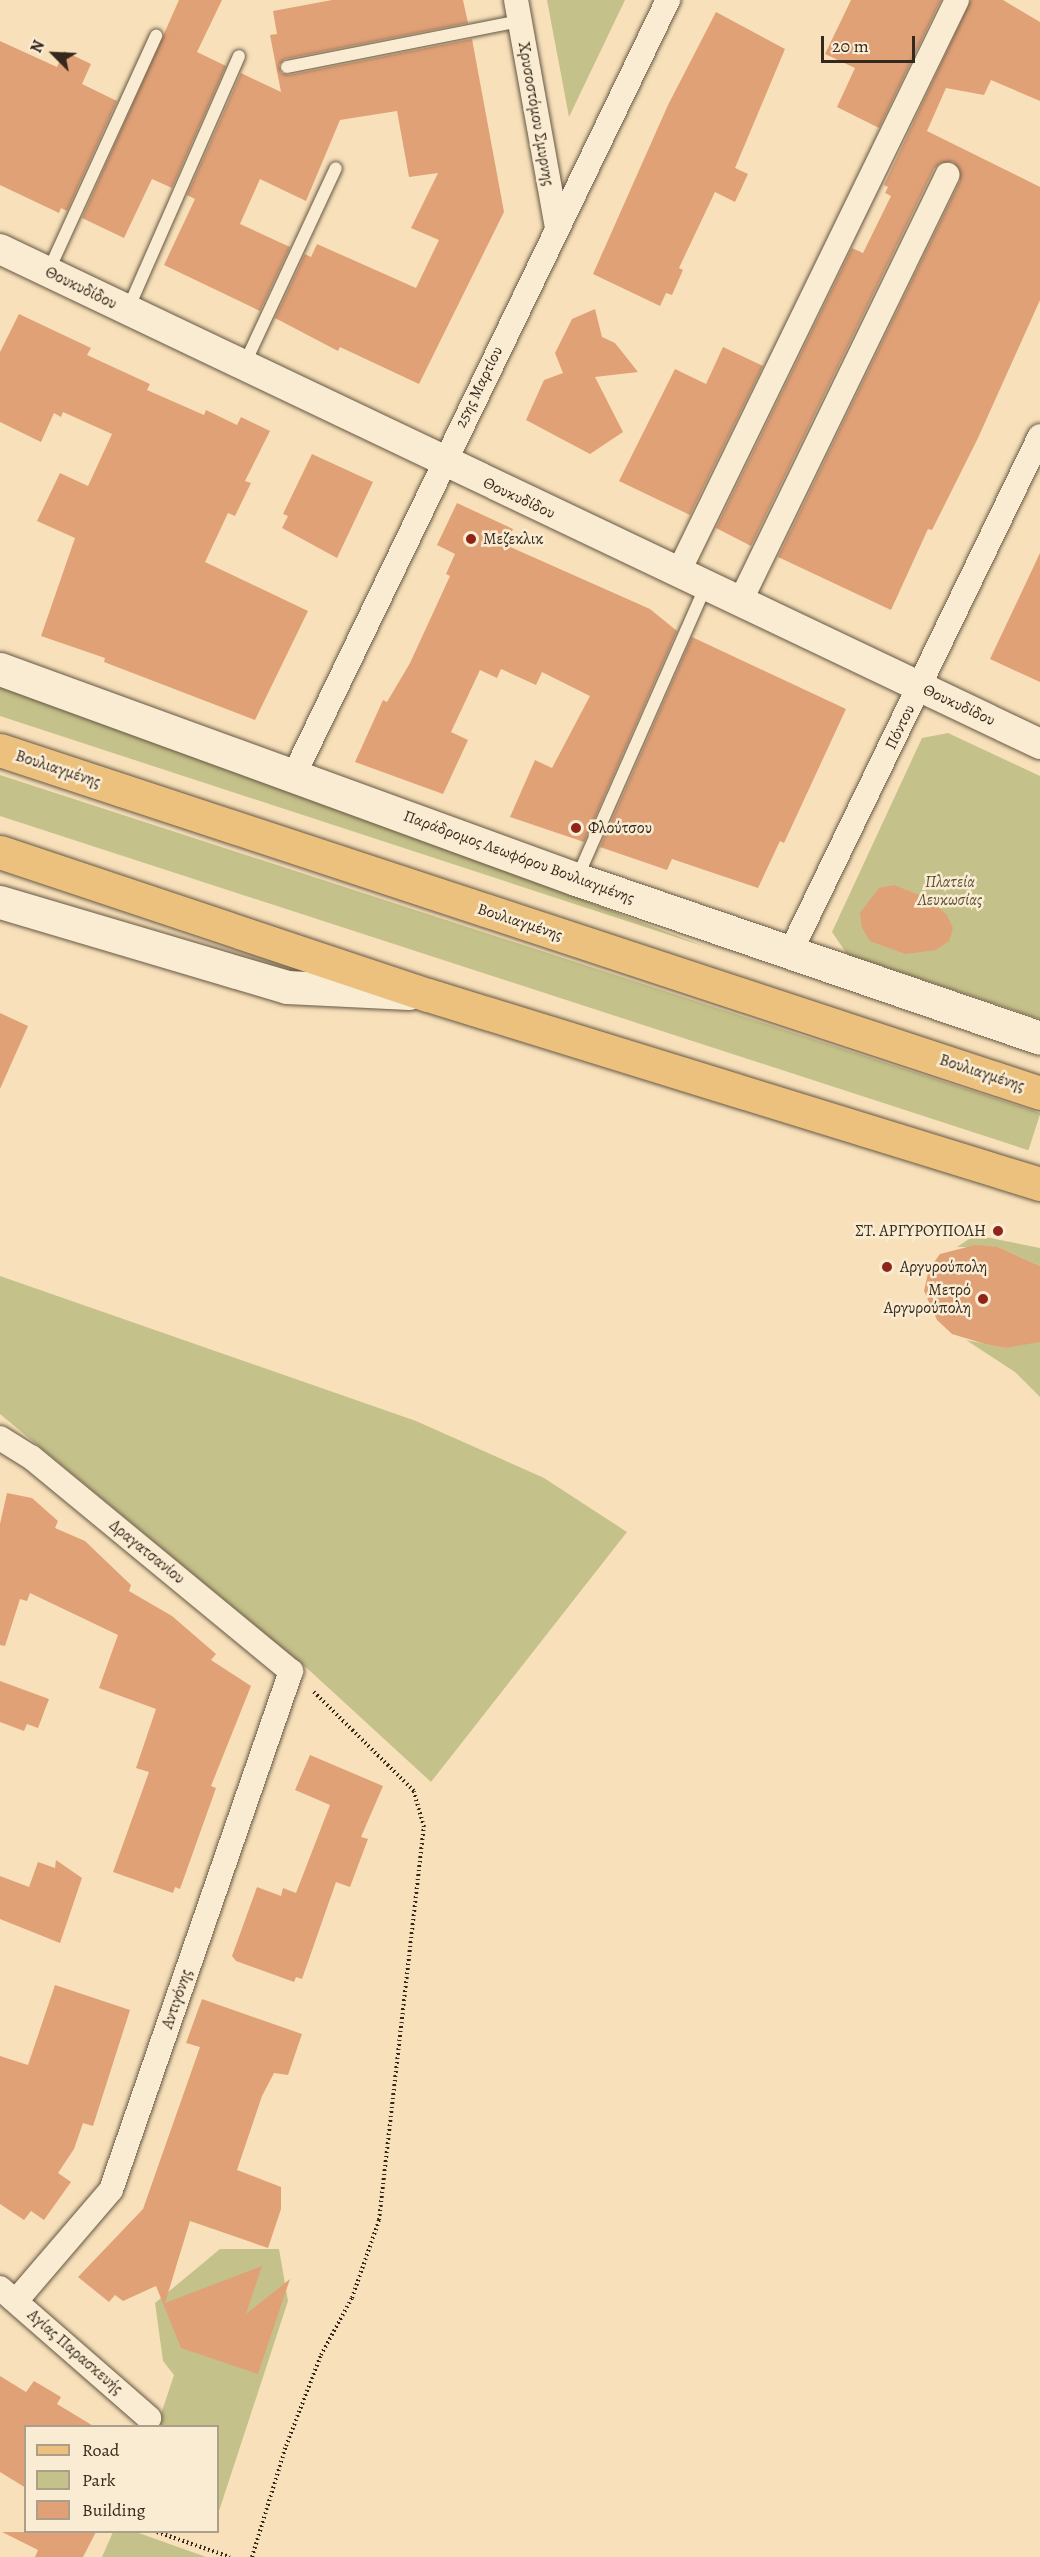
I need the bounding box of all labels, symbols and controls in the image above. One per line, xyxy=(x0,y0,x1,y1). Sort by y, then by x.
north arrow xyxy=(24,24,84,84)
scale bar xyxy=(824,24,918,62)
text: 20 m xyxy=(832,34,869,58)
text: N xyxy=(25,37,50,56)
street label: Χρυσοστόμου Σμυρνης xyxy=(514,41,558,187)
street label: Θουκυδίδου xyxy=(42,262,120,314)
street label: 25ης Μαρτίου xyxy=(451,343,507,431)
street label: Θουκυδίδου xyxy=(480,473,558,523)
place label: Μεζεκλικ xyxy=(483,529,543,549)
marker: Μεζεκλικ xyxy=(464,532,478,546)
street label: Θουκυδίδου xyxy=(920,680,998,730)
street label: Πόντου xyxy=(881,702,919,752)
street label: Βουλιαγμένης xyxy=(13,746,103,792)
street label: Παράδρομος Λεωφόρου Βουλιαγμένης xyxy=(401,806,637,908)
place label: Φλούτσου xyxy=(588,818,652,838)
marker: Φλούτσου xyxy=(569,821,583,835)
park label: Πλατεία Λευκωσίας xyxy=(918,872,982,910)
street label: Βουλιαγμένης xyxy=(475,899,565,945)
street label: Βουλιαγμένης xyxy=(937,1050,1027,1096)
place label: ΣΤ. ΑΡΓΥΡΟΥΠΟΛΗ xyxy=(855,1221,986,1241)
marker: ΣΤ. ΑΡΓΥΡΟΥΠΟΛΗ xyxy=(991,1224,1005,1238)
place label: Αργυρούπολη xyxy=(900,1257,987,1277)
marker: Αργυρούπολη xyxy=(878,1258,896,1276)
place label: Μετρό Αργυρούπολη xyxy=(884,1280,971,1318)
marker: Μετρό Αργυρούπολη xyxy=(976,1292,990,1306)
street label: Δραγατσανίου xyxy=(105,1516,189,1588)
street label: Αντιγόνης xyxy=(158,1967,196,2031)
street label: Αγίας Παρασκευής xyxy=(23,2305,127,2399)
legend xyxy=(24,2425,219,2533)
text: Road xyxy=(82,2438,119,2462)
text: Park xyxy=(82,2468,116,2492)
text: Building xyxy=(82,2498,146,2522)

